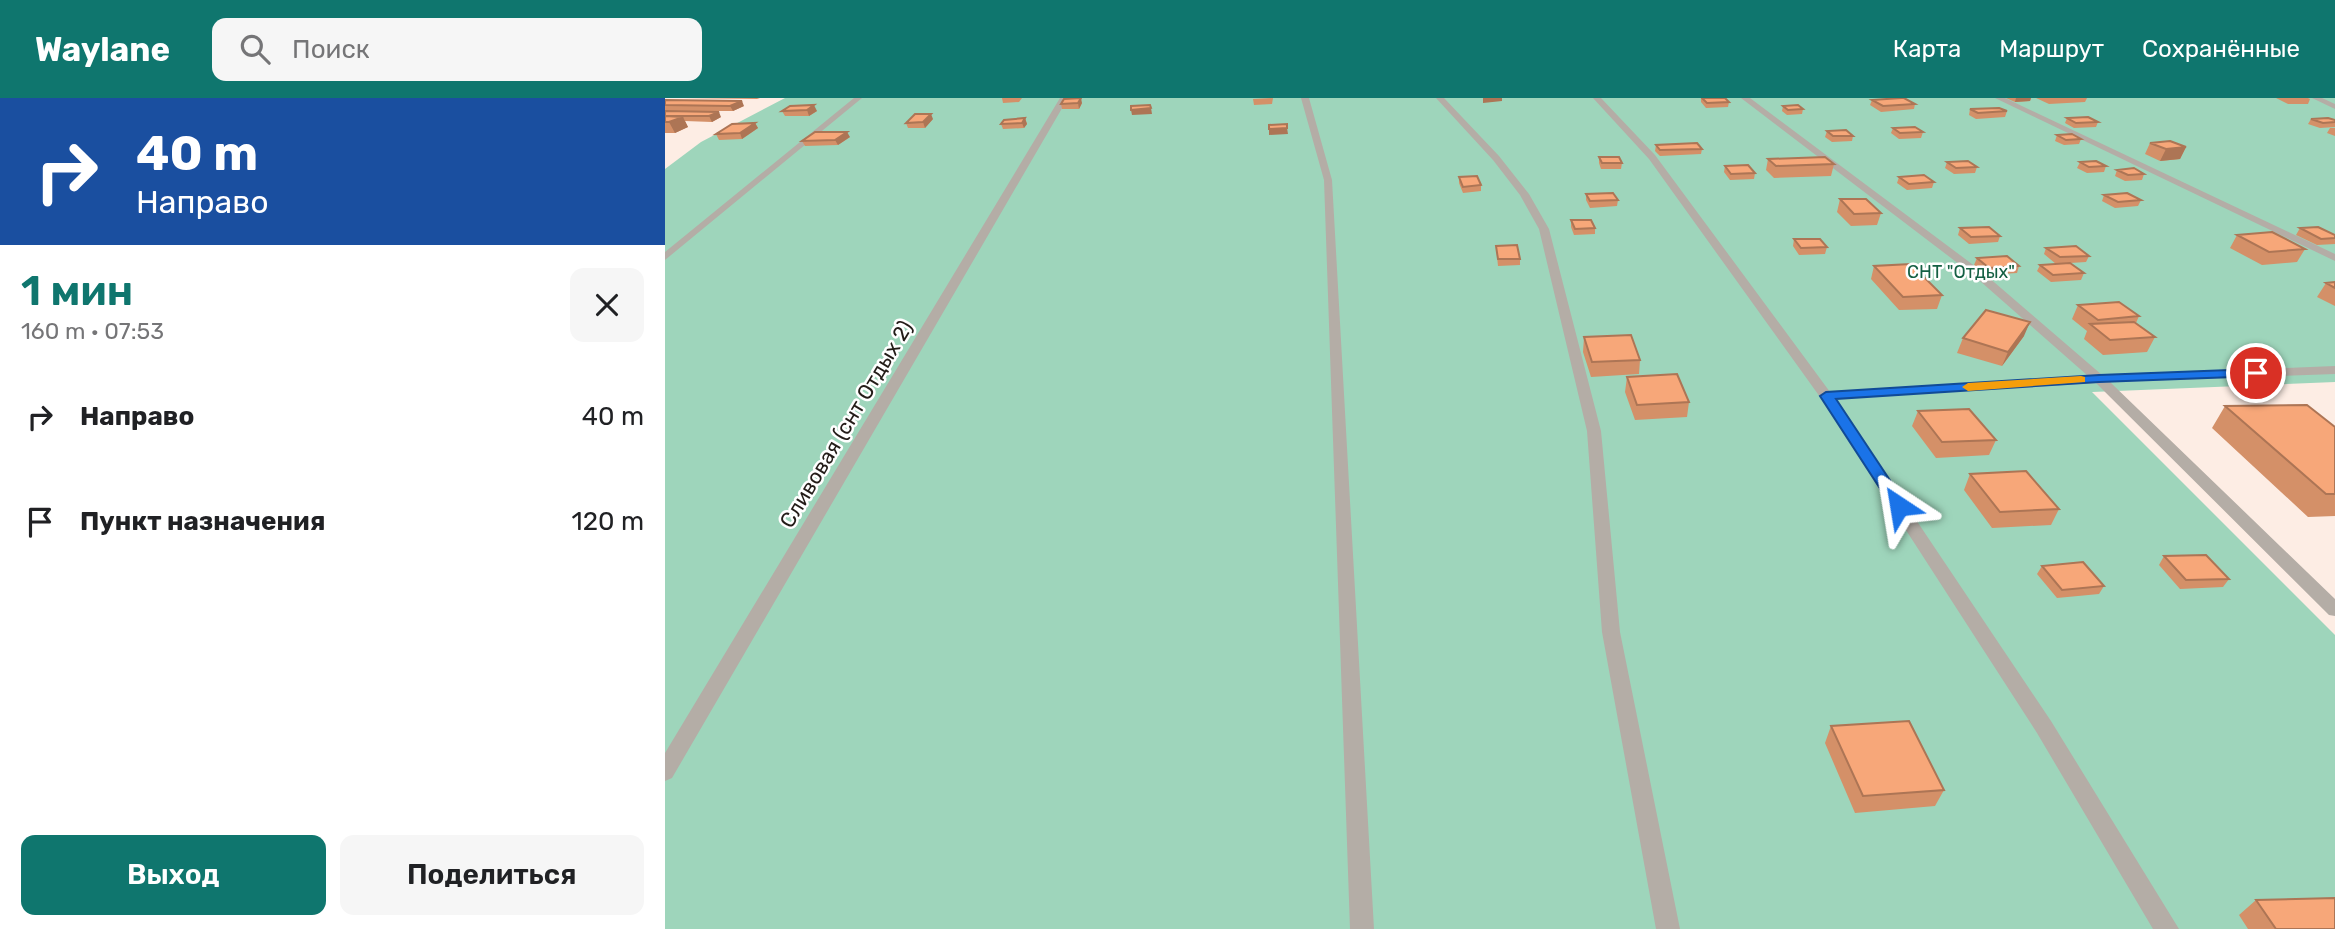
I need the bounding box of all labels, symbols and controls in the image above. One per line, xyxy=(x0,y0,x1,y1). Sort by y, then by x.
search box xyxy=(212,18,702,81)
text: Waylane xyxy=(35,30,170,69)
icon: search xyxy=(236,30,274,68)
text: Поиск xyxy=(292,34,370,65)
text: Карта xyxy=(1893,35,1961,63)
text: Маршрут xyxy=(1999,35,2104,63)
text: Сохранённые xyxy=(2142,35,2300,63)
text: 40 m xyxy=(136,124,258,182)
icon: right xyxy=(21,126,112,217)
text: Направо xyxy=(136,183,269,221)
park label: СНТ "Отдых" xyxy=(1907,261,2015,283)
text: 1 мин xyxy=(21,266,133,316)
button: close xyxy=(570,268,644,342)
street label: Сливовая (снт Отдых 2) xyxy=(774,316,918,532)
text: 160 m · 07:53 xyxy=(21,317,164,345)
pin xyxy=(2226,343,2286,403)
icon: arrive xyxy=(2237,354,2275,392)
icon: right xyxy=(21,398,59,436)
text: Направо xyxy=(80,401,194,432)
text: 40 m xyxy=(582,401,644,432)
position arrow xyxy=(1862,469,1936,543)
icon: arrive xyxy=(21,503,59,541)
text: Пункт назначения xyxy=(80,506,325,537)
text: 120 m xyxy=(572,506,644,537)
button: Выход xyxy=(21,835,326,915)
button: Поделиться xyxy=(340,835,644,915)

